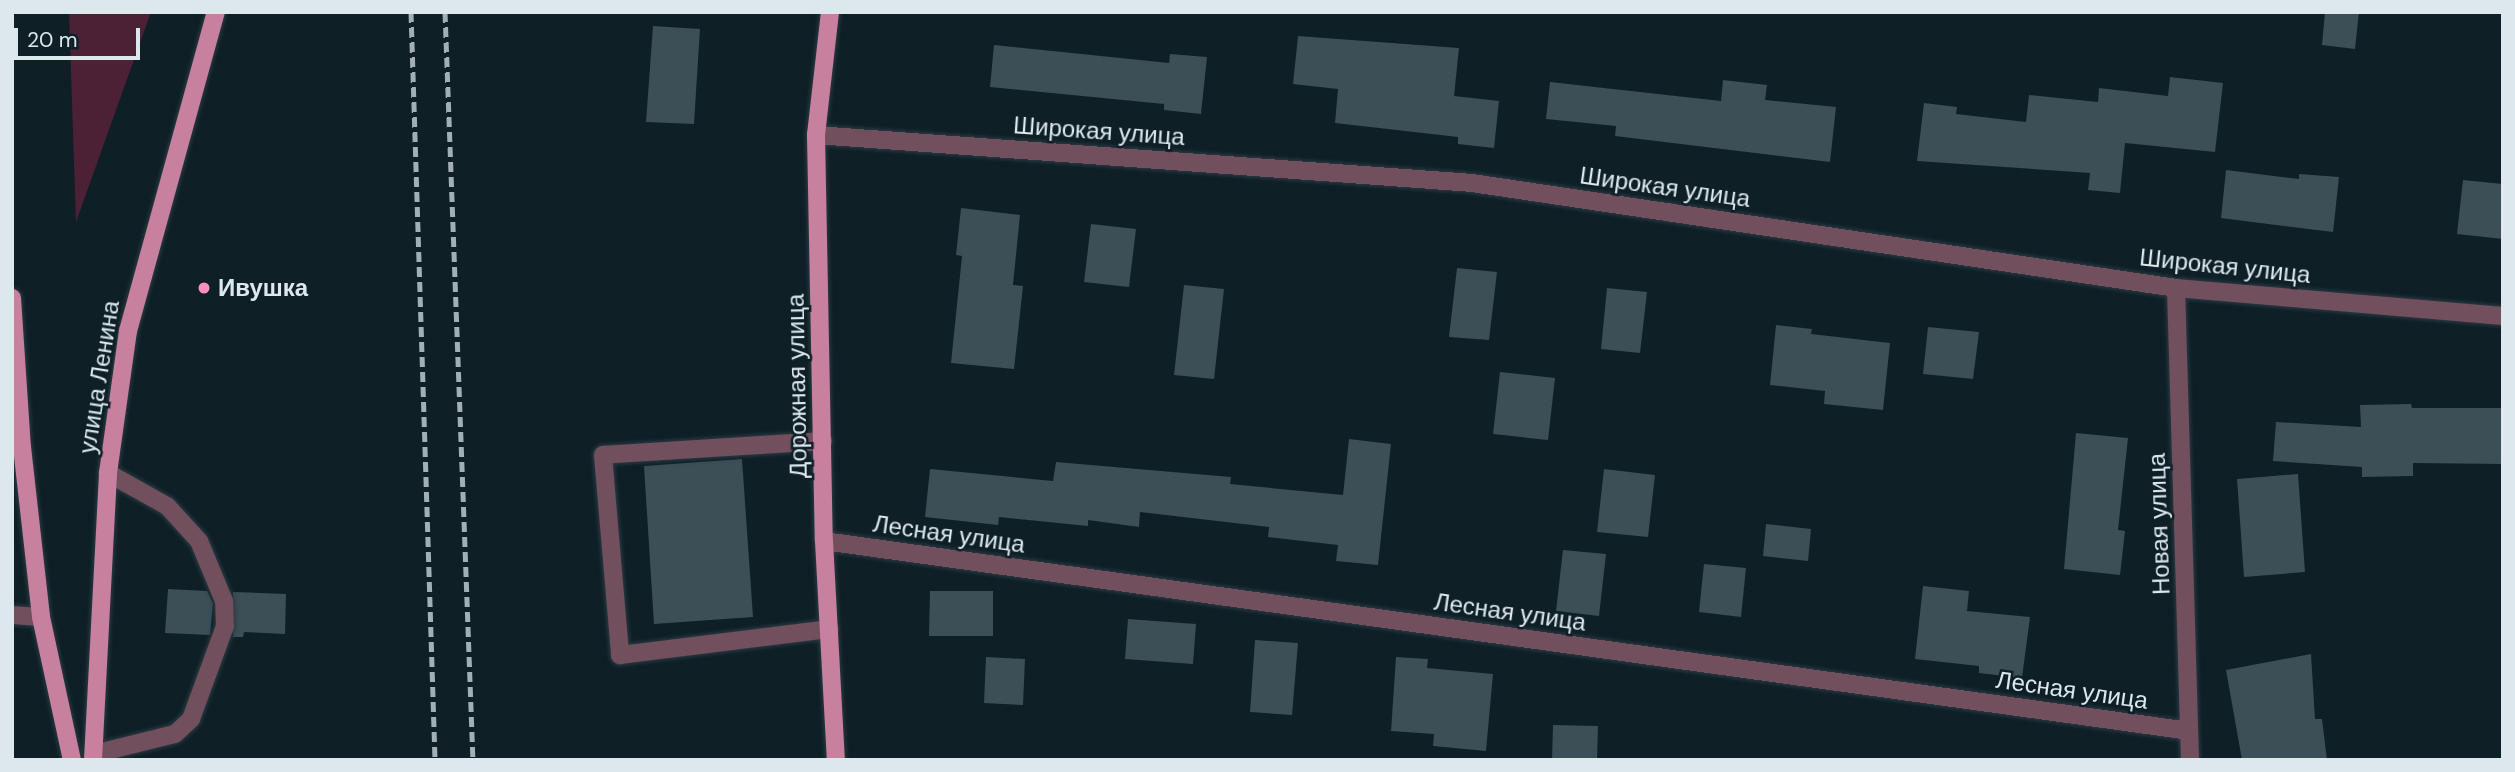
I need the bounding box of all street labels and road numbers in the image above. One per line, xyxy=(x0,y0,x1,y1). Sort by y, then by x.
street label: Широкая улица xyxy=(1012,111,1186,151)
street label: Широкая улица xyxy=(1578,161,1752,213)
street label: Широкая улица xyxy=(2138,243,2312,289)
street label: Дорожная улица xyxy=(781,294,813,478)
street label: улица Ленина xyxy=(73,298,125,456)
street label: Новая улица xyxy=(2142,453,2176,595)
street label: Лесная улица xyxy=(871,509,1027,559)
street label: Лесная улица xyxy=(1432,587,1588,637)
street label: Лесная улица xyxy=(1994,665,2150,715)

